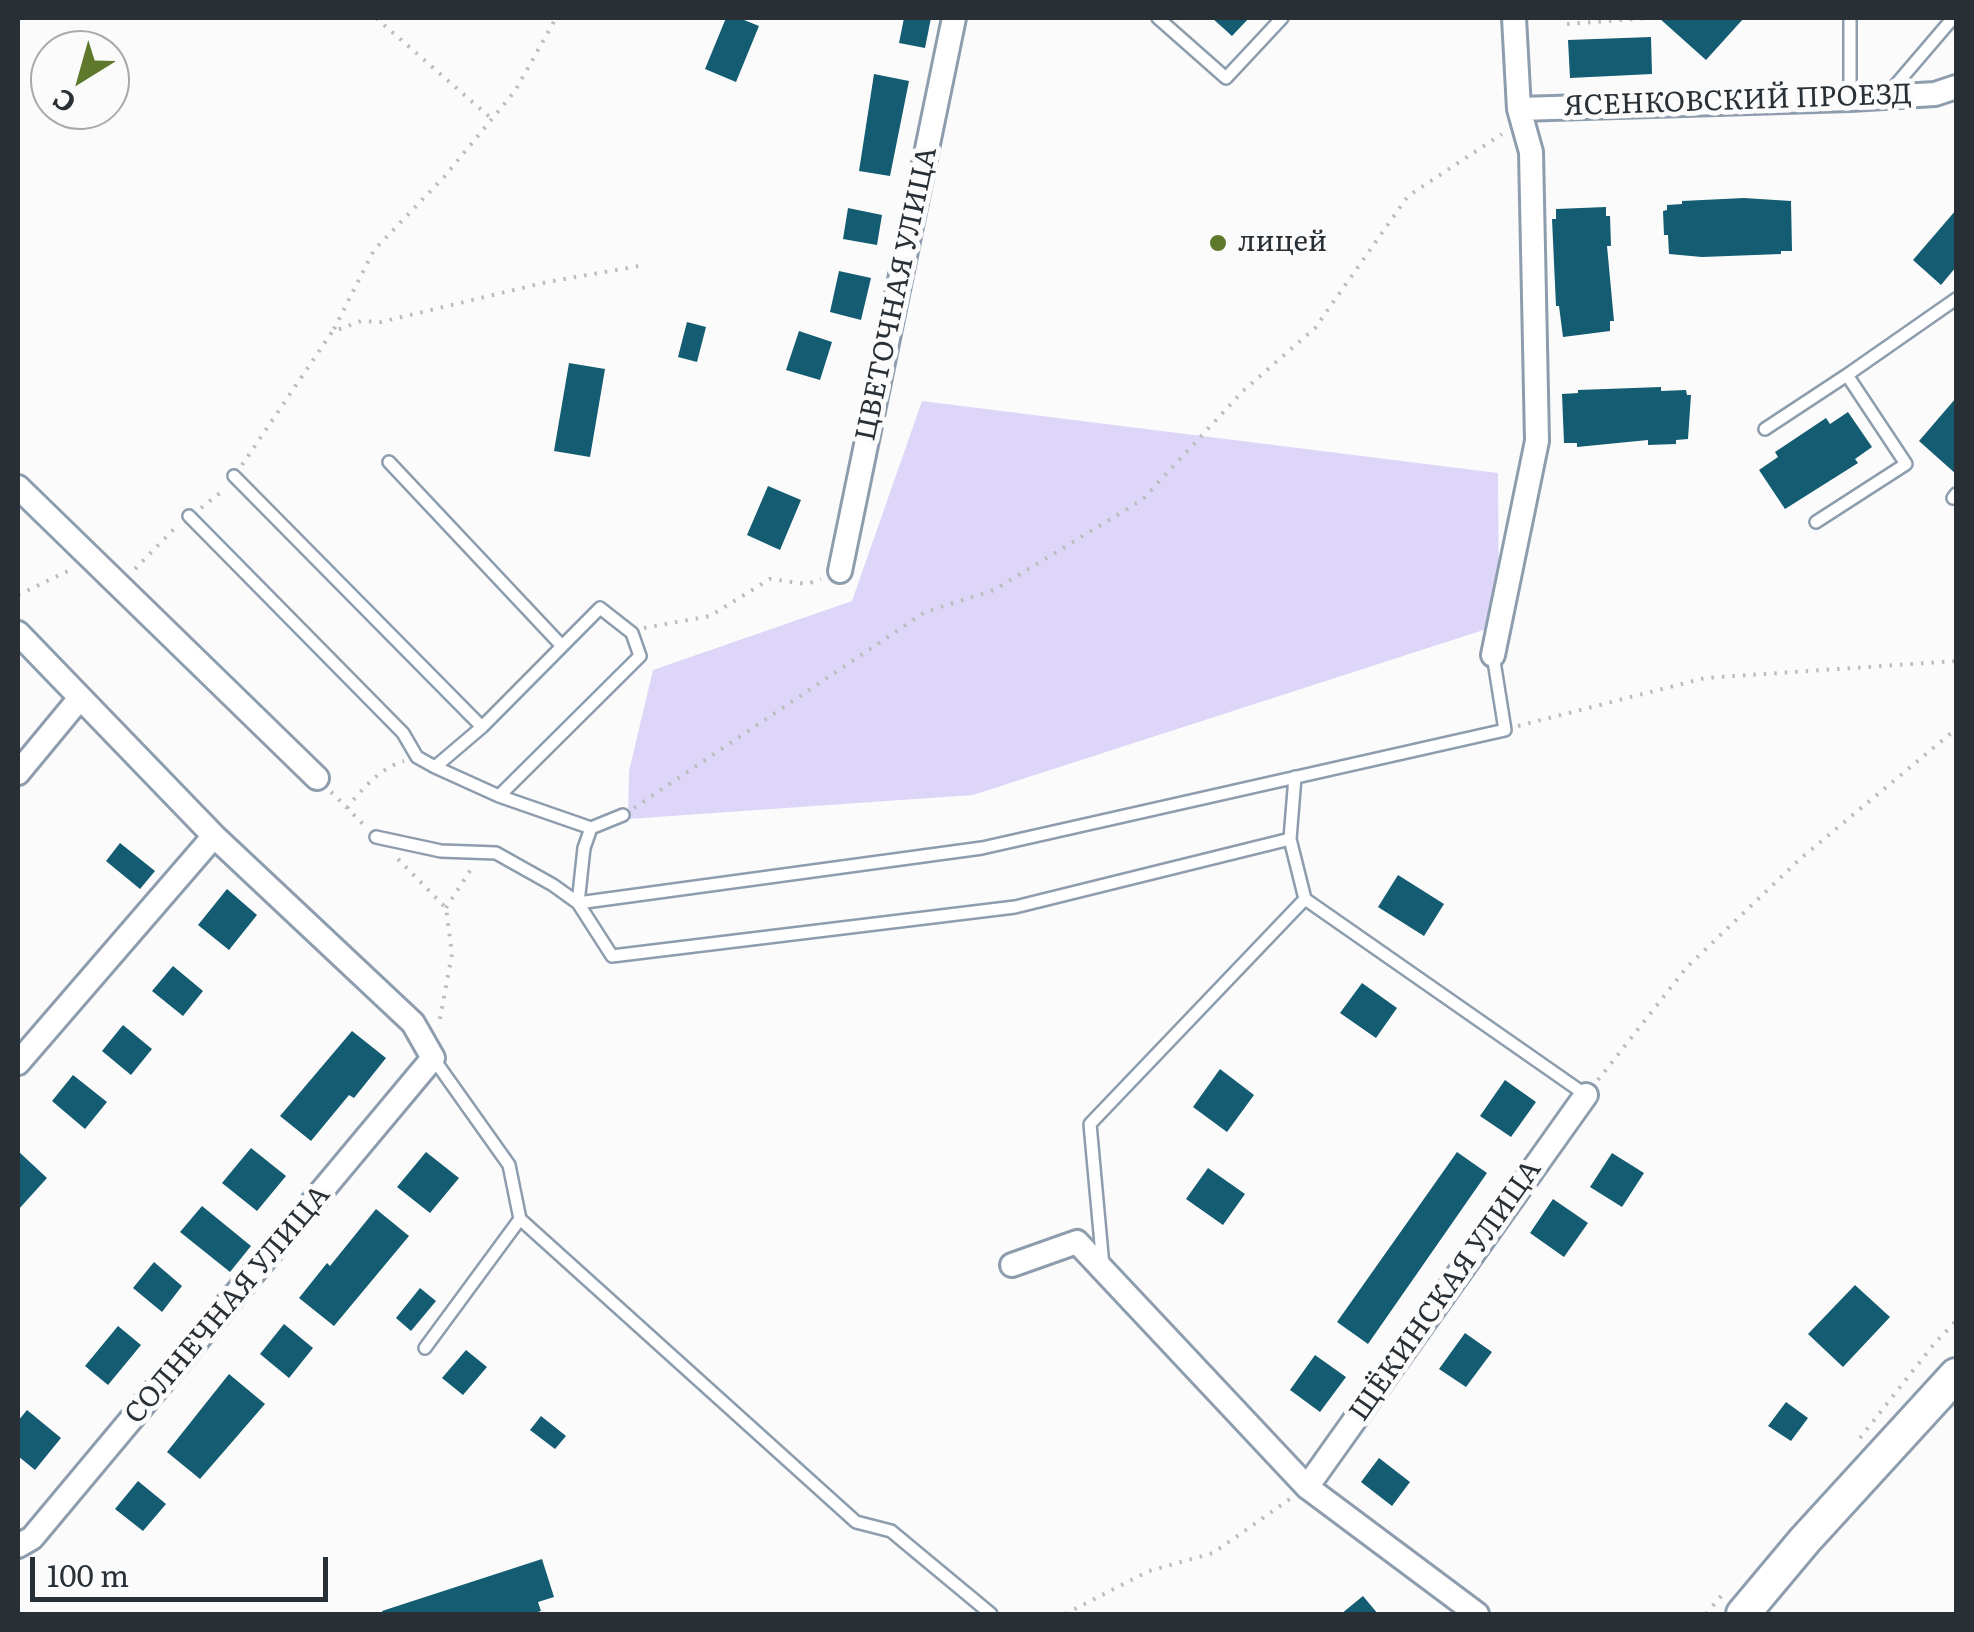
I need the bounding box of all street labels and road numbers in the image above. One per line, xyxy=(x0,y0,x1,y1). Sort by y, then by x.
street label: ЯСЕНКОВСКИЙ ПРОЕЗД xyxy=(1563,78,1913,124)
street label: ЦВЕТОЧНАЯ УЛИЦА xyxy=(849,144,945,444)
street label: ЩЁКИНСКАЯ УЛИЦА xyxy=(1343,1154,1549,1428)
street label: СОЛНЕЧНАЯ УЛИЦА xyxy=(118,1179,338,1431)

